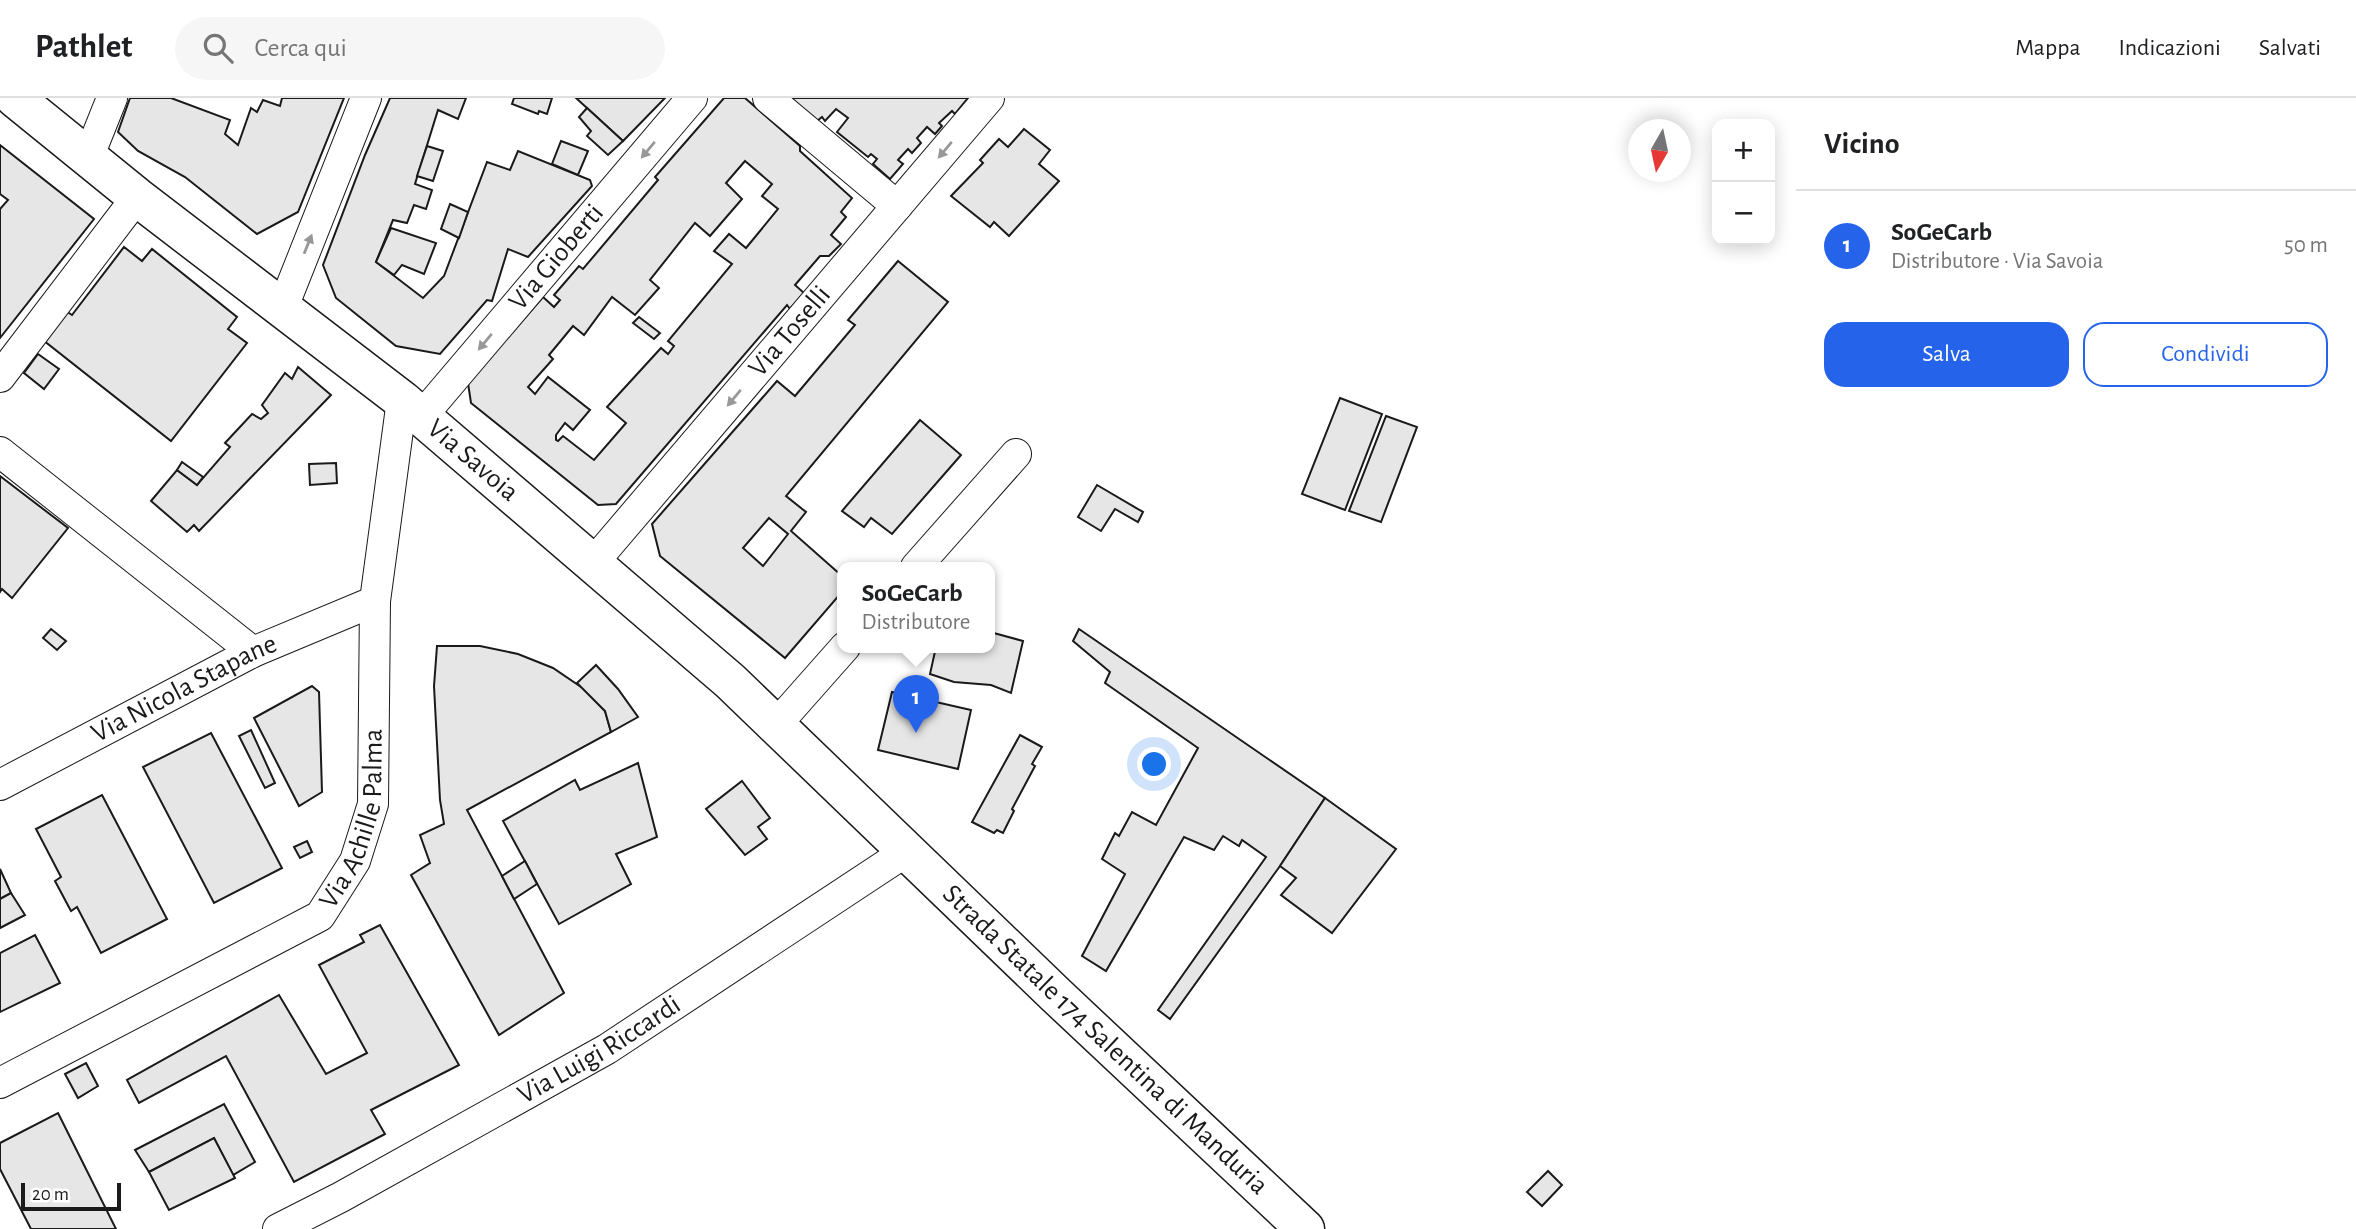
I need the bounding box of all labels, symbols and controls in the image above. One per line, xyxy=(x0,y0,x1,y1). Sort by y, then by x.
search box xyxy=(175,17,665,80)
icon: search xyxy=(199,29,237,67)
text: Pathlet xyxy=(35,31,133,64)
text: Cerca qui xyxy=(255,35,347,61)
text: Mappa xyxy=(2015,36,2080,60)
text: Indicazioni xyxy=(2118,36,2221,60)
text: Salvati xyxy=(2259,36,2321,60)
north arrow xyxy=(1628,119,1691,182)
map controls xyxy=(1712,119,1775,245)
button: + xyxy=(1712,119,1775,182)
text: Vicino xyxy=(1824,129,1900,159)
one-way arrow xyxy=(640,141,656,159)
one-way arrow xyxy=(937,141,953,159)
button: − xyxy=(1712,182,1775,245)
street label: Via Gioberti xyxy=(504,199,609,316)
text: SoGeCarb xyxy=(1891,219,1992,245)
one-way arrow xyxy=(303,233,314,254)
text: 1 xyxy=(1843,234,1851,257)
text: 50 m xyxy=(2284,234,2328,257)
text: Distributore · Via Savoia xyxy=(1891,250,2103,273)
street label: Via Toselli xyxy=(744,281,836,382)
button: Salva xyxy=(1824,322,2069,387)
button: Condividi xyxy=(2083,322,2328,387)
one-way arrow xyxy=(477,333,493,351)
one-way arrow xyxy=(727,389,742,406)
street label: Via Savoia xyxy=(422,414,524,507)
popup xyxy=(837,562,995,653)
text: SoGeCarb xyxy=(862,580,963,606)
text: Distributore xyxy=(862,611,970,634)
street label: Via Nicola Stapane xyxy=(87,630,281,748)
pin: 1 xyxy=(893,675,939,733)
street label: Via Achille Palma xyxy=(315,729,388,914)
your location xyxy=(1137,747,1171,781)
street label: Strada Statale 174 Salentina di Manduria xyxy=(937,880,1273,1200)
street label: Via Luigi Riccardi xyxy=(513,990,686,1110)
scale bar xyxy=(21,1180,121,1212)
text: 20 m xyxy=(32,1185,69,1204)

